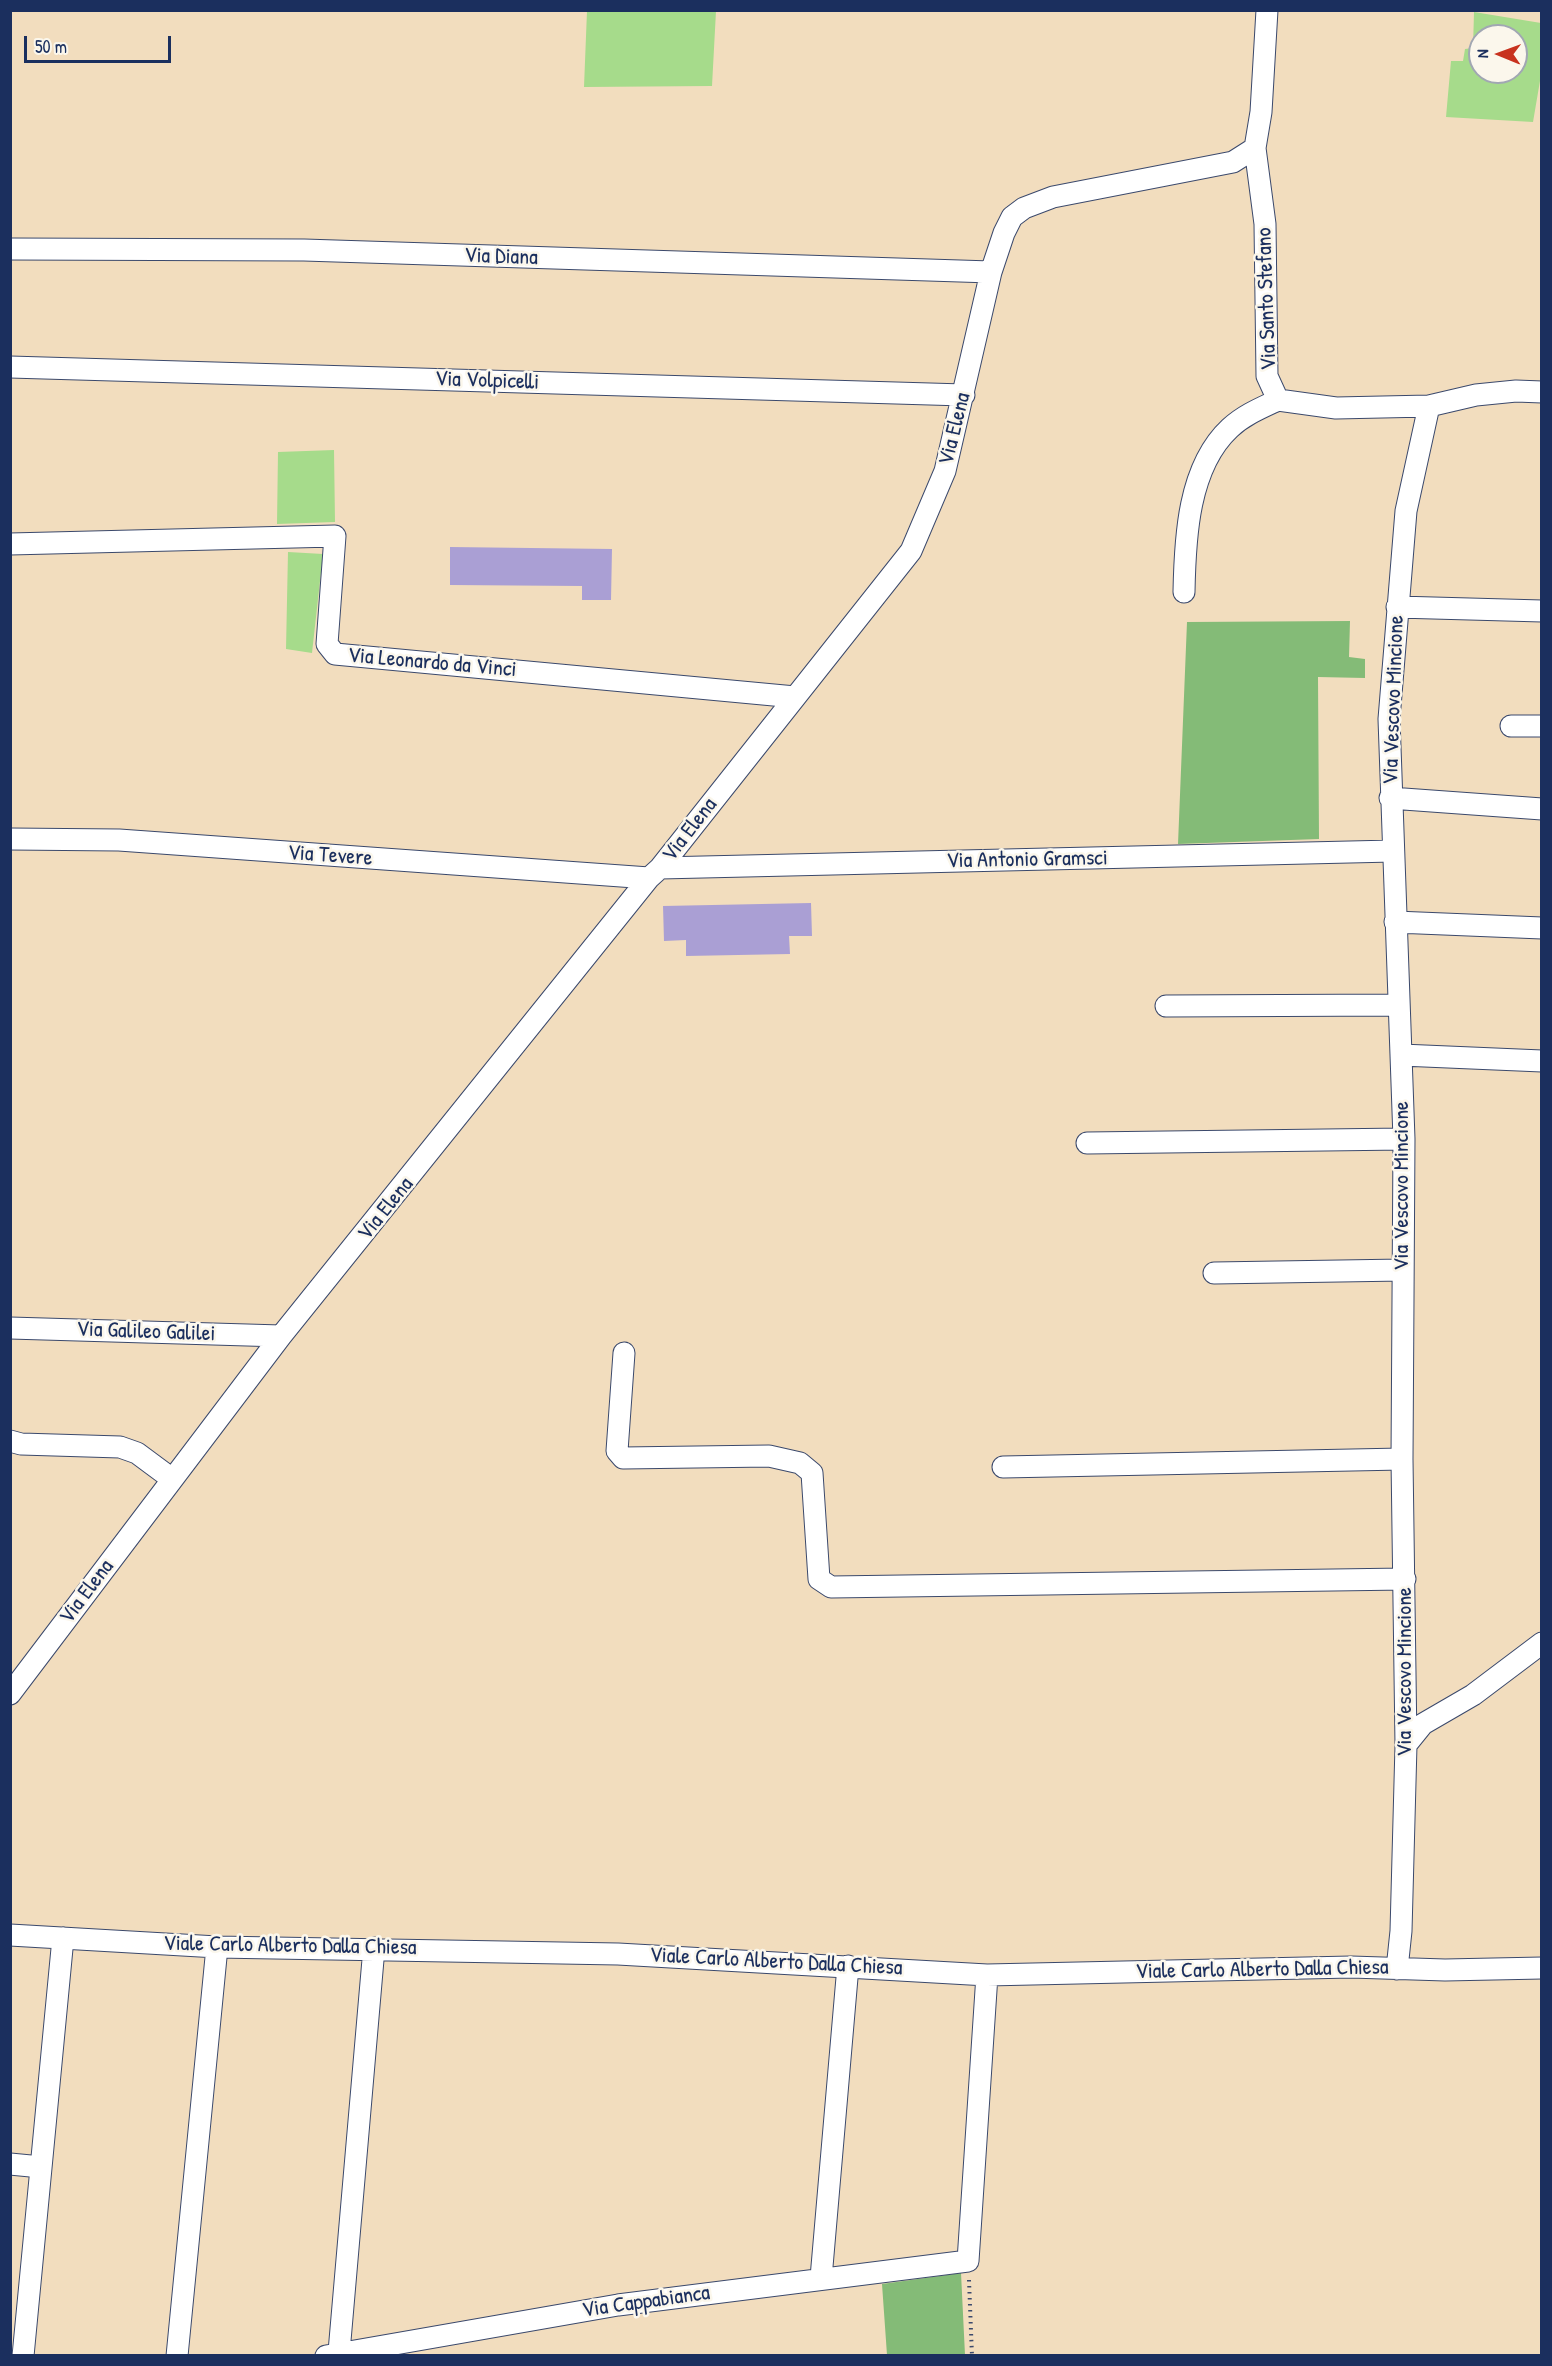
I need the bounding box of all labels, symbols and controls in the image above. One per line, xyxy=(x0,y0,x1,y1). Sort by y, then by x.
scale bar xyxy=(27,24,174,62)
north arrow xyxy=(1468,24,1528,84)
text: 50 m xyxy=(35,34,67,59)
text: N xyxy=(1471,49,1493,58)
street label: Via Santo Stefano xyxy=(1251,227,1283,371)
street label: Via Diana xyxy=(464,243,538,271)
street label: Via Volpicelli xyxy=(435,366,539,396)
street label: Via Elena xyxy=(933,390,977,468)
street label: Via Vescovo Mincione xyxy=(1378,615,1410,785)
street label: Via Leonardo da Vinci xyxy=(347,642,517,684)
street label: Via Elena xyxy=(657,793,723,867)
street label: Via Tevere xyxy=(287,840,373,872)
street label: Via Antonio Gramsci xyxy=(946,845,1108,875)
street label: Via Vescovo Mincione xyxy=(1389,1101,1415,1271)
street label: Via Elena xyxy=(352,1172,420,1246)
street label: Via Galileo Galilei xyxy=(76,1316,216,1348)
street label: Via Elena xyxy=(54,1555,120,1629)
street label: Via Vescovo Mincione xyxy=(1392,1587,1418,1757)
street label: Viale Carlo Alberto Dalla Chiesa xyxy=(163,1931,417,1961)
street label: Viale Carlo Alberto Dalla Chiesa xyxy=(649,1942,903,1982)
street label: Viale Carlo Alberto Dalla Chiesa xyxy=(1135,1955,1389,1985)
street label: Via Cappabianca xyxy=(580,2280,712,2324)

